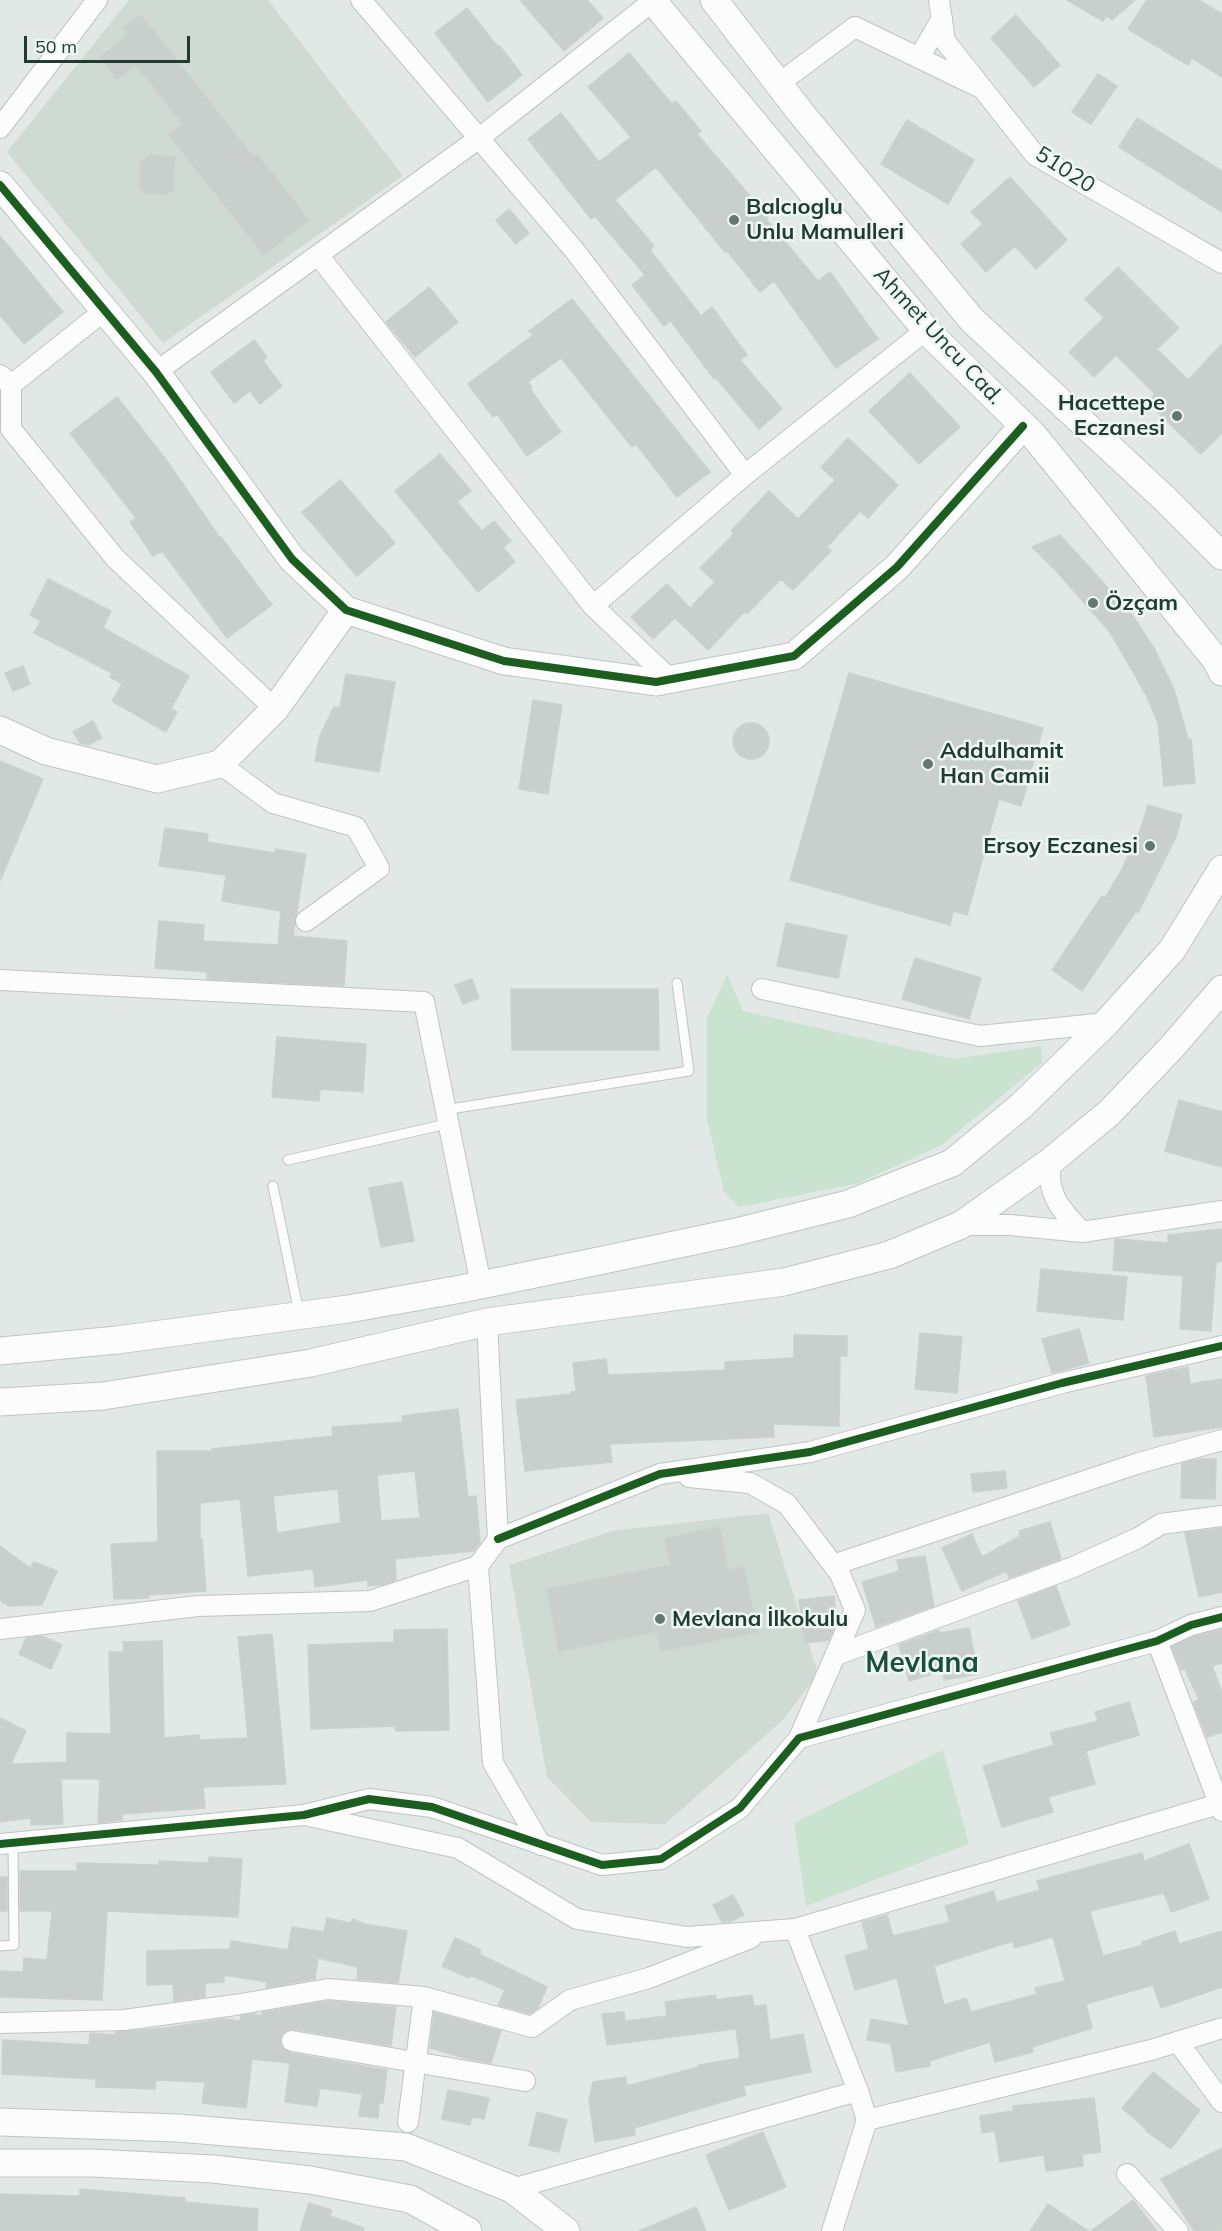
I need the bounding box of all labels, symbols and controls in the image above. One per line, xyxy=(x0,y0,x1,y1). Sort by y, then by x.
scale bar xyxy=(27,24,194,62)
text: 50 m xyxy=(35,35,77,58)
street label: 51020 xyxy=(1030,141,1100,199)
place label: Balcıoglu Unlu Mamulleri xyxy=(746,194,904,246)
marker: Balcıoglu Unlu Mamulleri xyxy=(727,213,741,227)
street label: Ahmet Uncu Cad. xyxy=(868,262,1008,410)
place label: Hacettepe Eczanesi xyxy=(1058,390,1165,442)
marker: Hacettepe Eczanesi xyxy=(1170,409,1184,423)
place label: Özçam xyxy=(1105,590,1178,616)
marker: Özçam xyxy=(1086,596,1100,610)
place label: Addulhamit Han Camii xyxy=(940,738,1063,790)
marker: Addulhamit Han Camii xyxy=(921,757,935,771)
place label: Ersoy Eczanesi xyxy=(983,833,1138,859)
marker: Ersoy Eczanesi xyxy=(1143,839,1157,853)
place label: Mevlana İlkokulu xyxy=(672,1606,848,1632)
marker: Mevlana İlkokulu xyxy=(653,1612,667,1626)
district label: Mevlana xyxy=(865,1647,979,1681)

